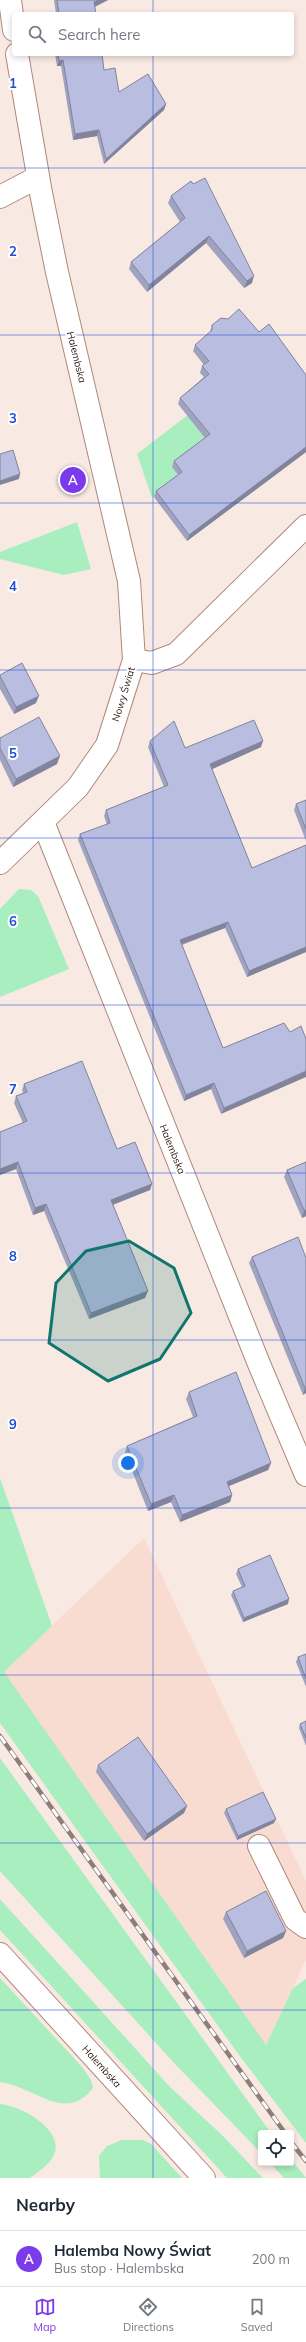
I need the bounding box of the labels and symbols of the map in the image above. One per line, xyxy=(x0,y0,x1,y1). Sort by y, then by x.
text: 1 xyxy=(9,75,17,91)
text: 2 xyxy=(9,243,17,259)
street label: Halembska xyxy=(64,330,89,384)
text: 3 xyxy=(9,410,17,426)
pin: A xyxy=(60,465,86,495)
text: 4 xyxy=(9,578,17,594)
street label: Nowy Świat xyxy=(109,665,138,723)
text: 5 xyxy=(9,745,17,761)
text: 6 xyxy=(9,913,17,929)
text: 7 xyxy=(9,1081,17,1097)
street label: Halembska xyxy=(157,1122,188,1176)
text: 8 xyxy=(9,1248,17,1264)
text: 9 xyxy=(9,1416,17,1432)
your location xyxy=(118,1453,138,1473)
street label: Halembska xyxy=(79,2043,124,2090)

